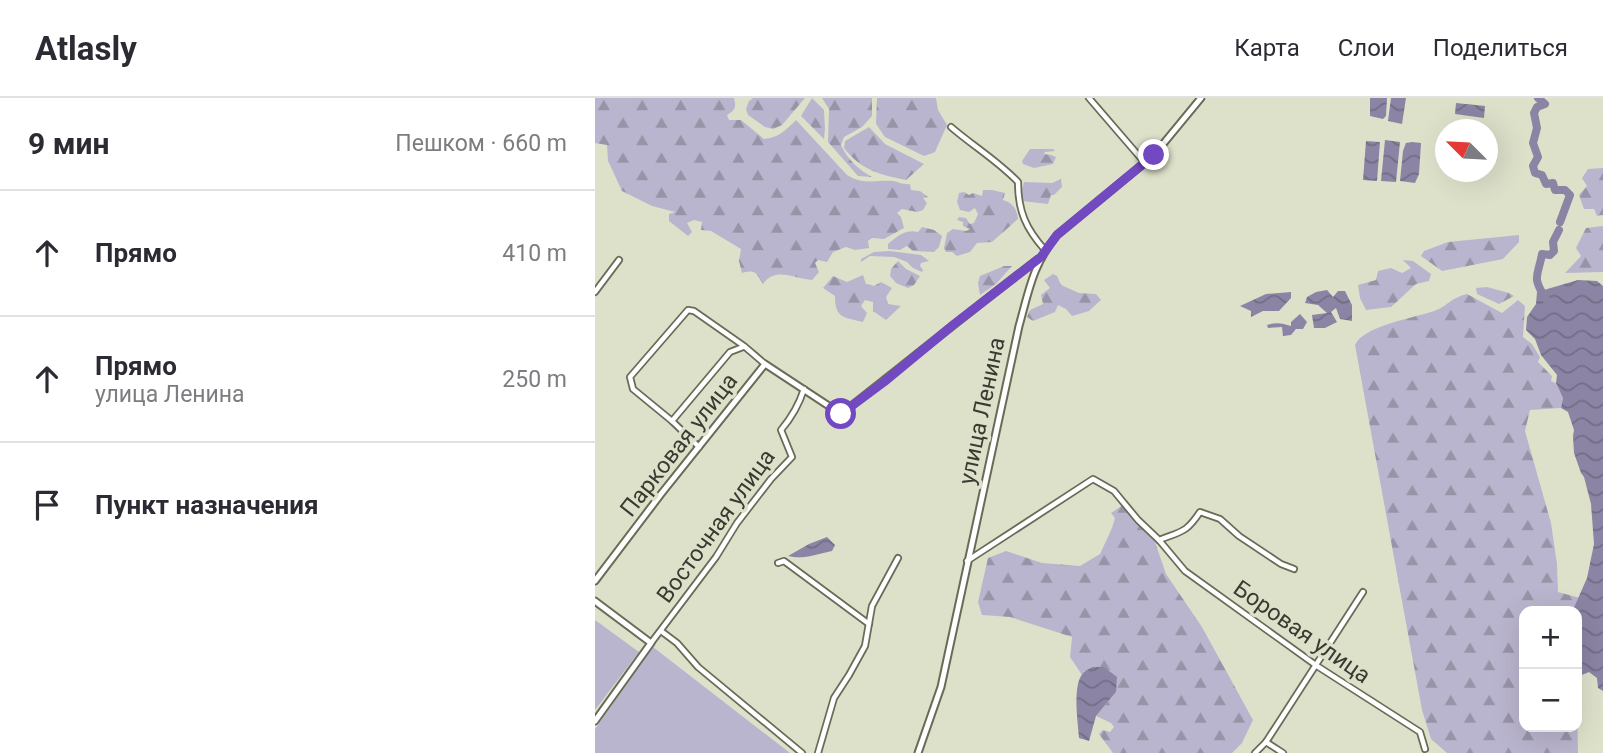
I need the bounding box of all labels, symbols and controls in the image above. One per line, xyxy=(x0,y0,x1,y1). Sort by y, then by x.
text: Atlasly xyxy=(35,29,137,68)
text: Карта xyxy=(1234,34,1300,62)
text: Слои xyxy=(1338,34,1395,62)
text: Поделиться xyxy=(1433,34,1568,62)
north arrow xyxy=(1435,119,1498,182)
text: 9 мин xyxy=(28,126,109,161)
text: Пешком · 660 m xyxy=(395,130,567,157)
route end xyxy=(1138,139,1169,170)
icon: ahead xyxy=(28,234,66,272)
text: Прямо xyxy=(95,238,177,268)
text: 410 m xyxy=(502,240,567,267)
street label: улица Ленина xyxy=(953,335,1011,487)
text: Прямо xyxy=(95,351,177,381)
icon: ahead xyxy=(28,360,66,398)
text: 250 m xyxy=(502,366,567,393)
street label: Парковая улица xyxy=(615,368,743,522)
text: улица Ленина xyxy=(95,381,245,408)
route start xyxy=(825,398,856,429)
street label: Восточная улица xyxy=(651,444,781,608)
icon: arrive xyxy=(28,486,66,524)
text: Пункт назначения xyxy=(95,490,319,520)
street label: Боровая улица xyxy=(1228,575,1376,689)
map controls xyxy=(1519,606,1582,732)
button: + xyxy=(1519,606,1582,669)
button: − xyxy=(1519,669,1582,732)

